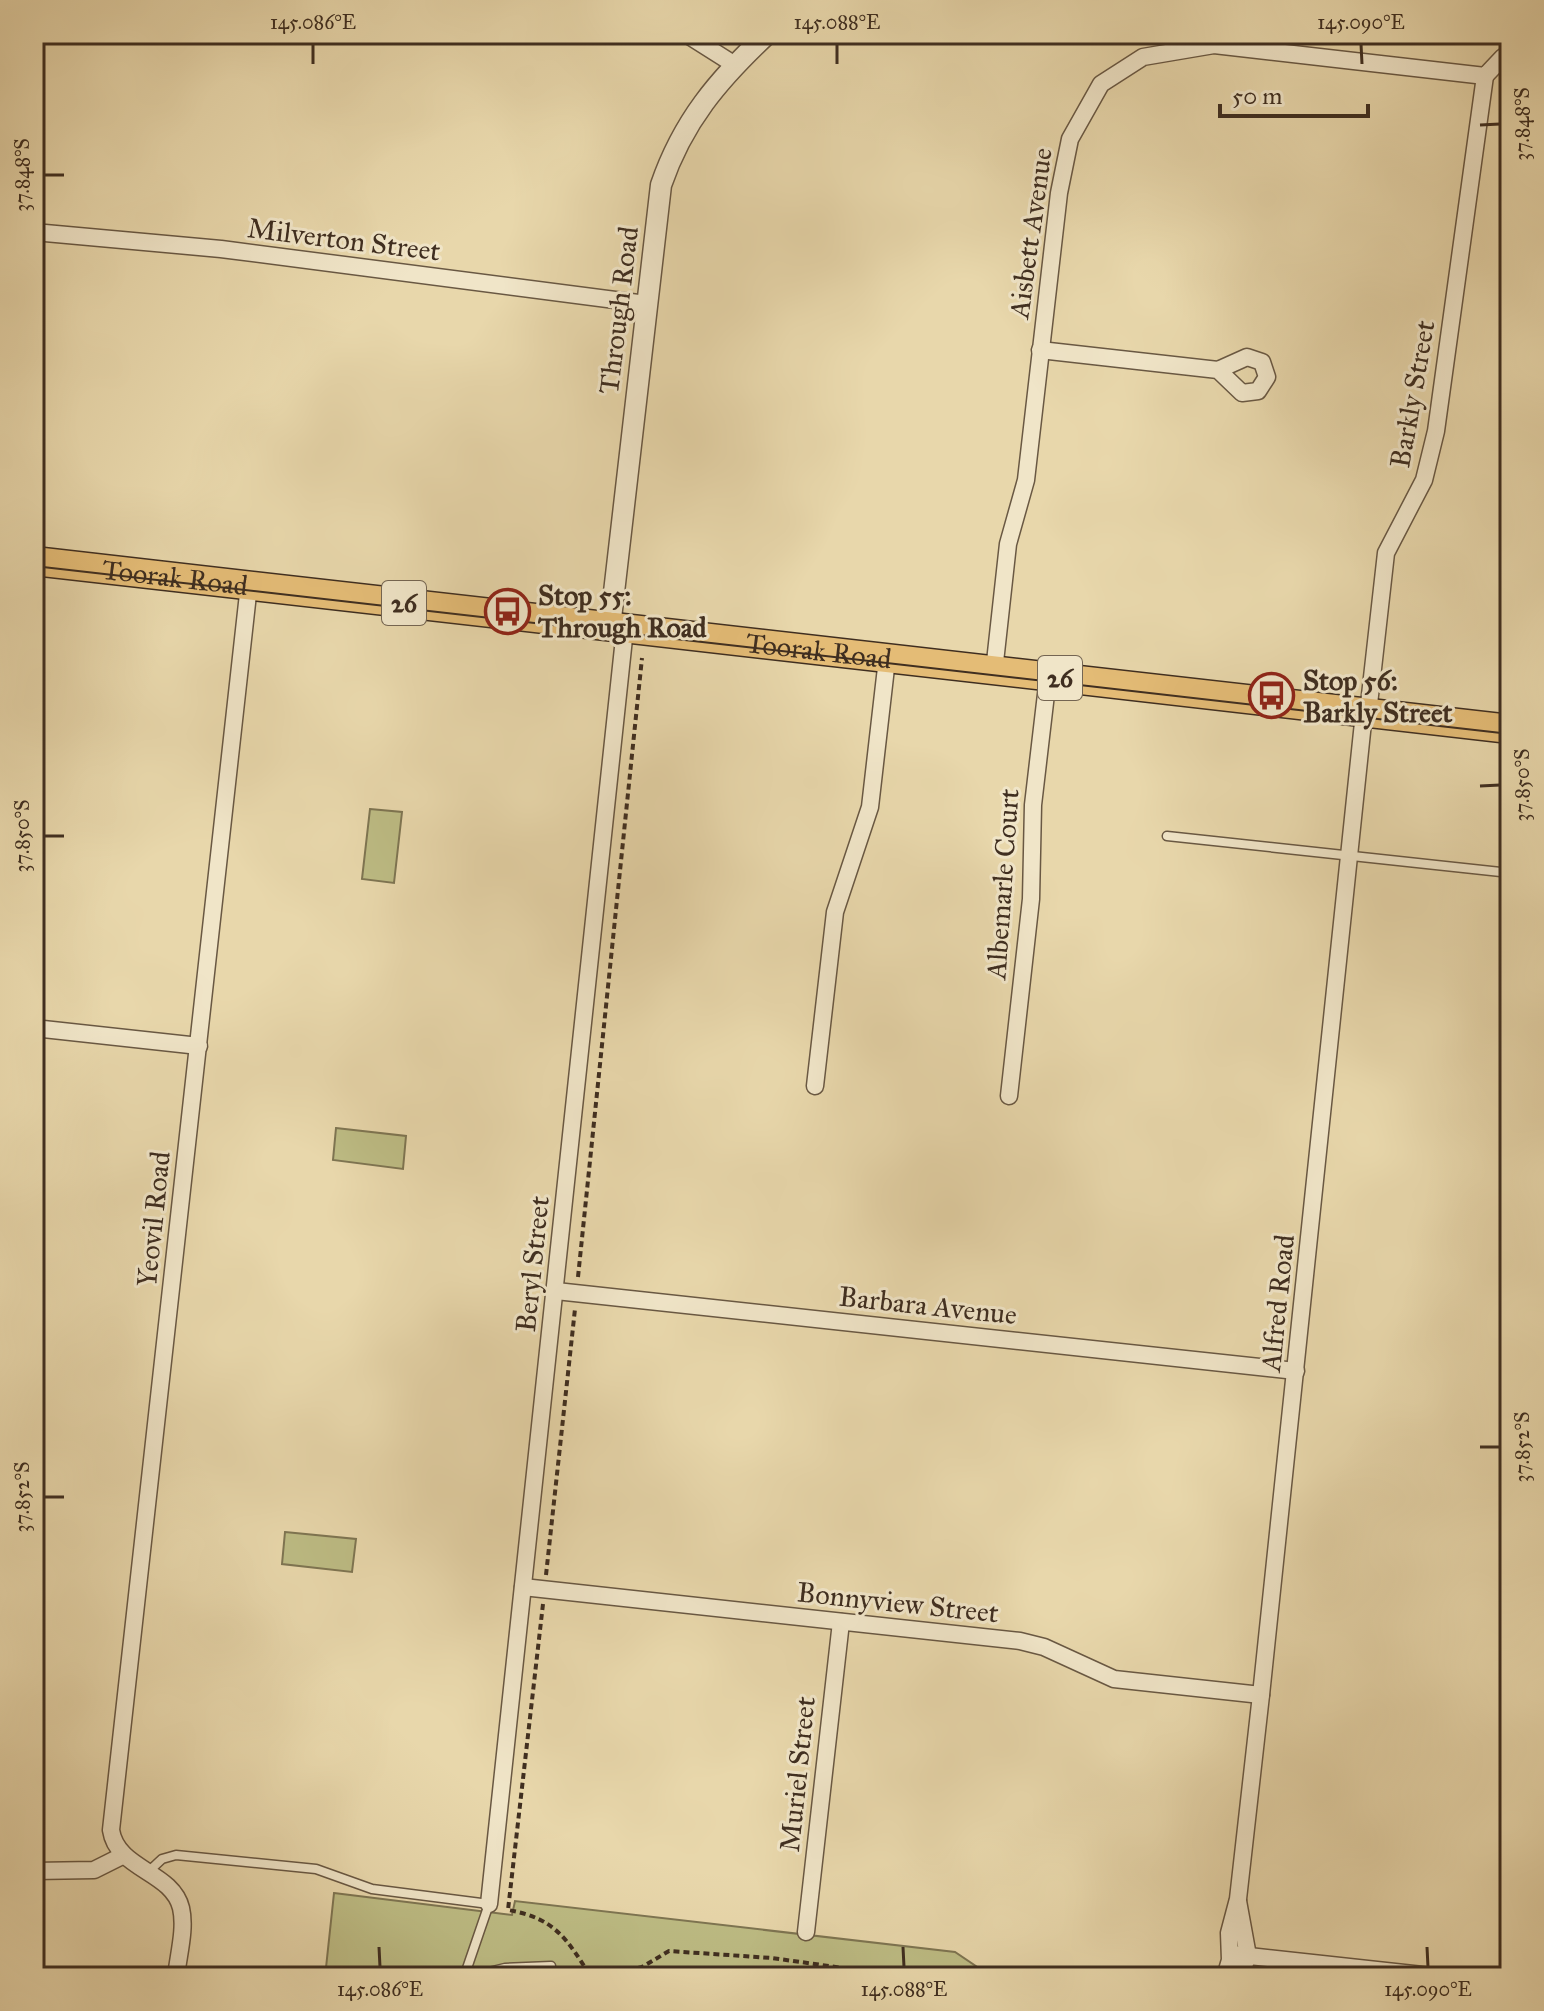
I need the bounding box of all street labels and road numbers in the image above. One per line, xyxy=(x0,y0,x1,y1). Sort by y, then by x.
street label: Aisbett Avenue xyxy=(1001,146,1060,322)
street label: Milverton Street xyxy=(246,210,442,269)
street label: Through Road xyxy=(591,224,646,396)
street label: Barkly Street xyxy=(1382,317,1443,471)
street label: Toorak Road xyxy=(100,552,250,603)
road number: 26 xyxy=(382,581,426,625)
street label: Toorak Road xyxy=(744,625,894,677)
road number: 26 xyxy=(1038,656,1082,700)
street label: Albemarle Court xyxy=(978,787,1027,982)
street label: Yeovil Road xyxy=(129,1150,178,1289)
street label: Beryl Street xyxy=(508,1194,557,1334)
street label: Alfred Road xyxy=(1253,1233,1302,1374)
street label: Barbara Avenue xyxy=(837,1279,1019,1332)
street label: Bonnyview Street xyxy=(795,1575,1001,1630)
street label: Muriel Street xyxy=(772,1694,823,1854)

